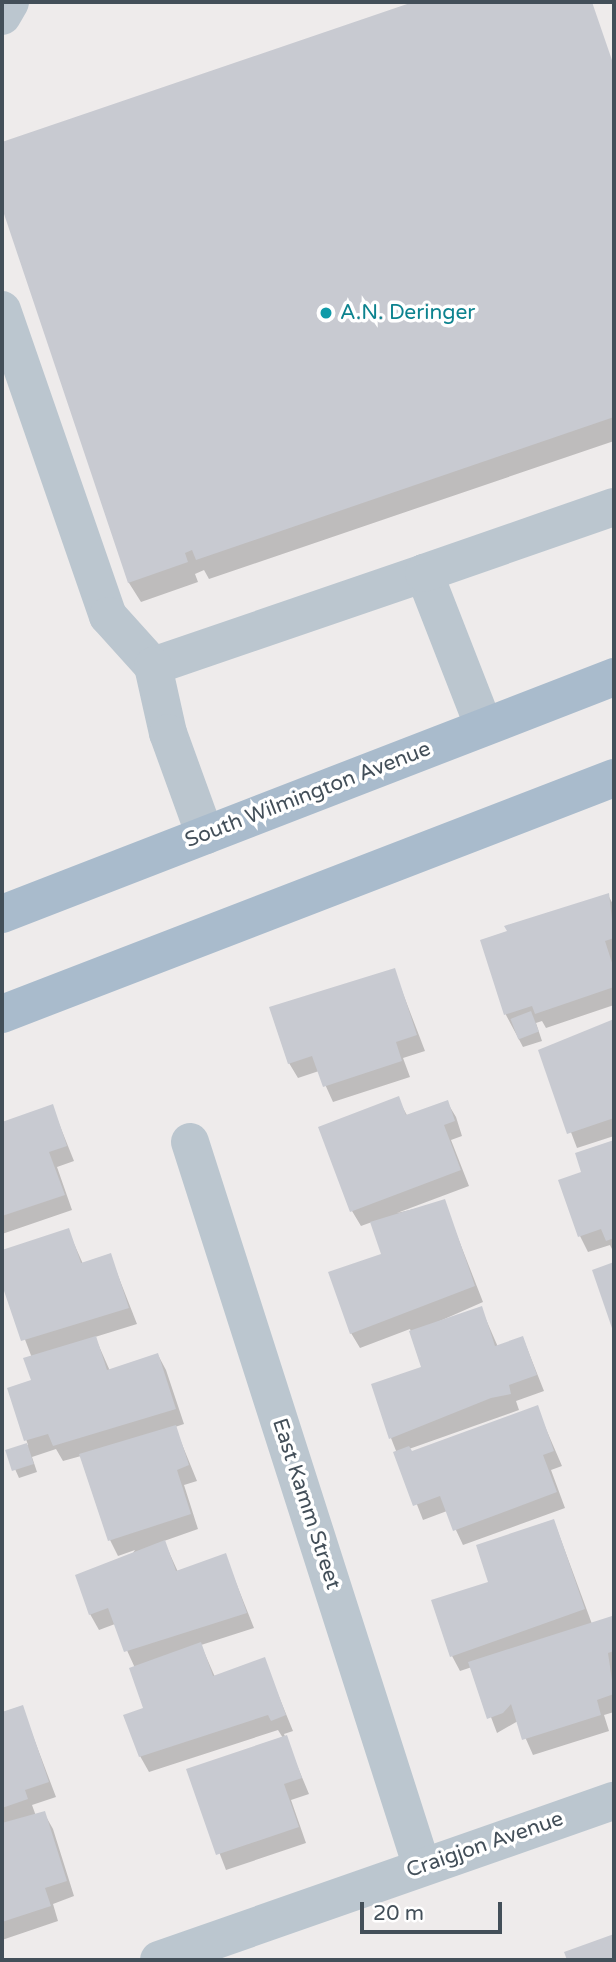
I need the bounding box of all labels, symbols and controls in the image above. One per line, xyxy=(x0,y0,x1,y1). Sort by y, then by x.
place label: A.N. Deringer xyxy=(340,300,475,326)
marker: A.N. Deringer xyxy=(318,305,334,321)
street label: South Wilmington Avenue xyxy=(182,736,434,854)
street label: East Kamm Street xyxy=(266,1415,346,1593)
street label: Craigjon Avenue xyxy=(403,1806,567,1884)
scale bar xyxy=(364,1888,506,1932)
text: 20 m xyxy=(373,1901,424,1926)

